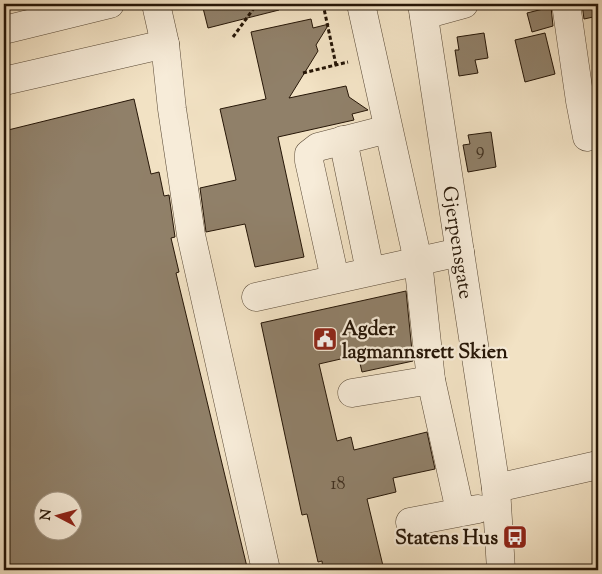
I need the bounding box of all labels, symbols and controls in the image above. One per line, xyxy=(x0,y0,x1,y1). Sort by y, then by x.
house number: 9 xyxy=(476,138,485,164)
street label: Gjerpensgate xyxy=(433,184,479,301)
place label: Agder lagmannsrett Skien xyxy=(342,316,508,368)
public building icon: Agder lagmannsrett Skien xyxy=(312,326,338,352)
house number: 18 xyxy=(330,472,346,498)
north arrow xyxy=(32,492,82,542)
text: N xyxy=(37,508,58,521)
bus stop icon: Statens Hus xyxy=(502,524,528,550)
place label: Statens Hus xyxy=(395,525,498,554)

